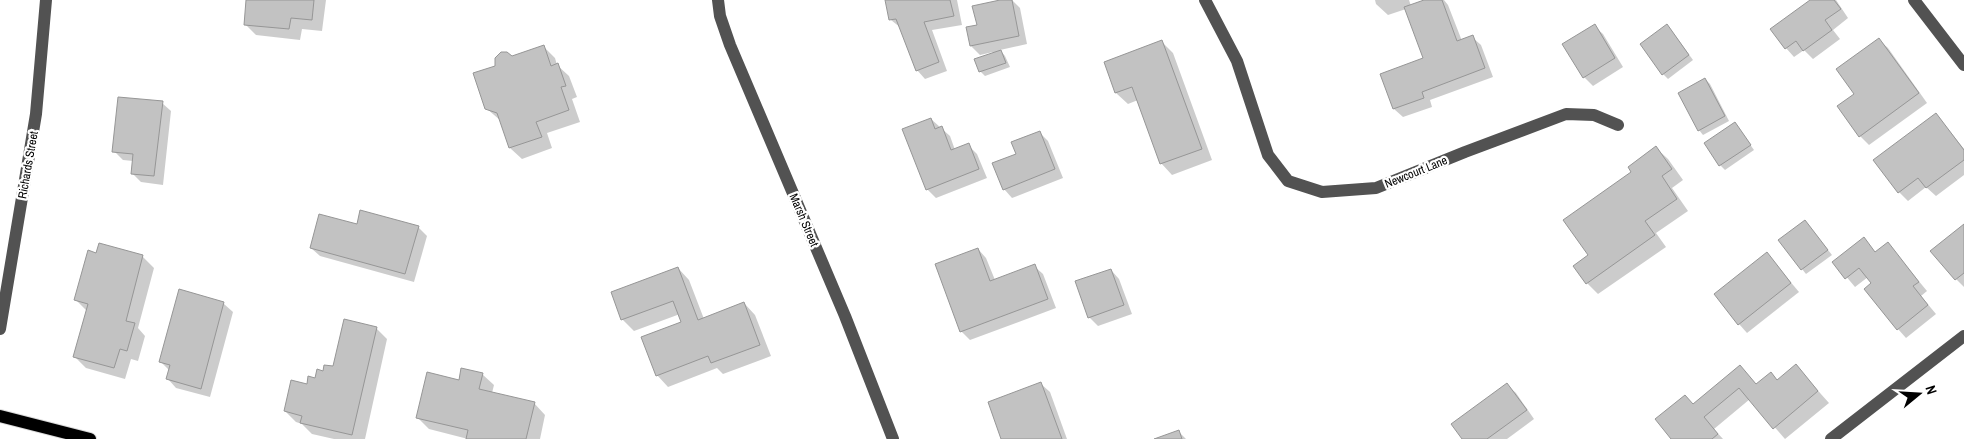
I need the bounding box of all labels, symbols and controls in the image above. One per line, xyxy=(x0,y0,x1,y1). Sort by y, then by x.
street label: Richards Street xyxy=(14,130,42,200)
street label: Newcourt Lane xyxy=(1382,152,1450,192)
street label: Marsh Street xyxy=(786,191,822,249)
north arrow xyxy=(1894,369,1944,419)
text: N xyxy=(1922,383,1941,397)

